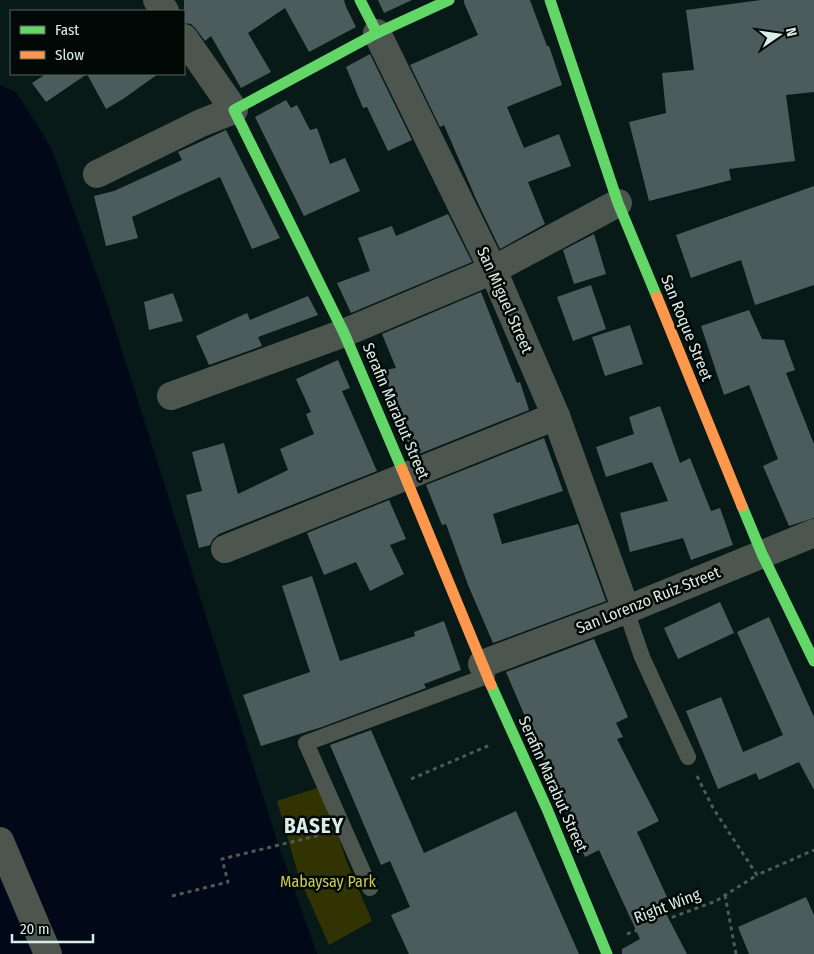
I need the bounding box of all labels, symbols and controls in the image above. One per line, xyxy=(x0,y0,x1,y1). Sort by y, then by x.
legend xyxy=(10,10,185,75)
north arrow xyxy=(754,10,804,60)
text: Fast xyxy=(55,21,79,39)
text: N xyxy=(782,26,800,38)
text: Slow xyxy=(55,46,84,64)
street label: San Miguel Street xyxy=(473,244,537,357)
street label: San Roque Street xyxy=(657,272,717,385)
street label: Serafin Marabut Street xyxy=(359,340,434,483)
street label: San Lorenzo Ruiz Street xyxy=(573,562,723,638)
street label: Serafin Marabut Street xyxy=(514,713,592,856)
district label: BASEY xyxy=(284,813,344,839)
park label: Mabaysay Park xyxy=(280,872,376,891)
street label: Right Wing xyxy=(631,884,703,927)
scale bar xyxy=(12,912,94,944)
text: 20 m xyxy=(20,920,50,938)

